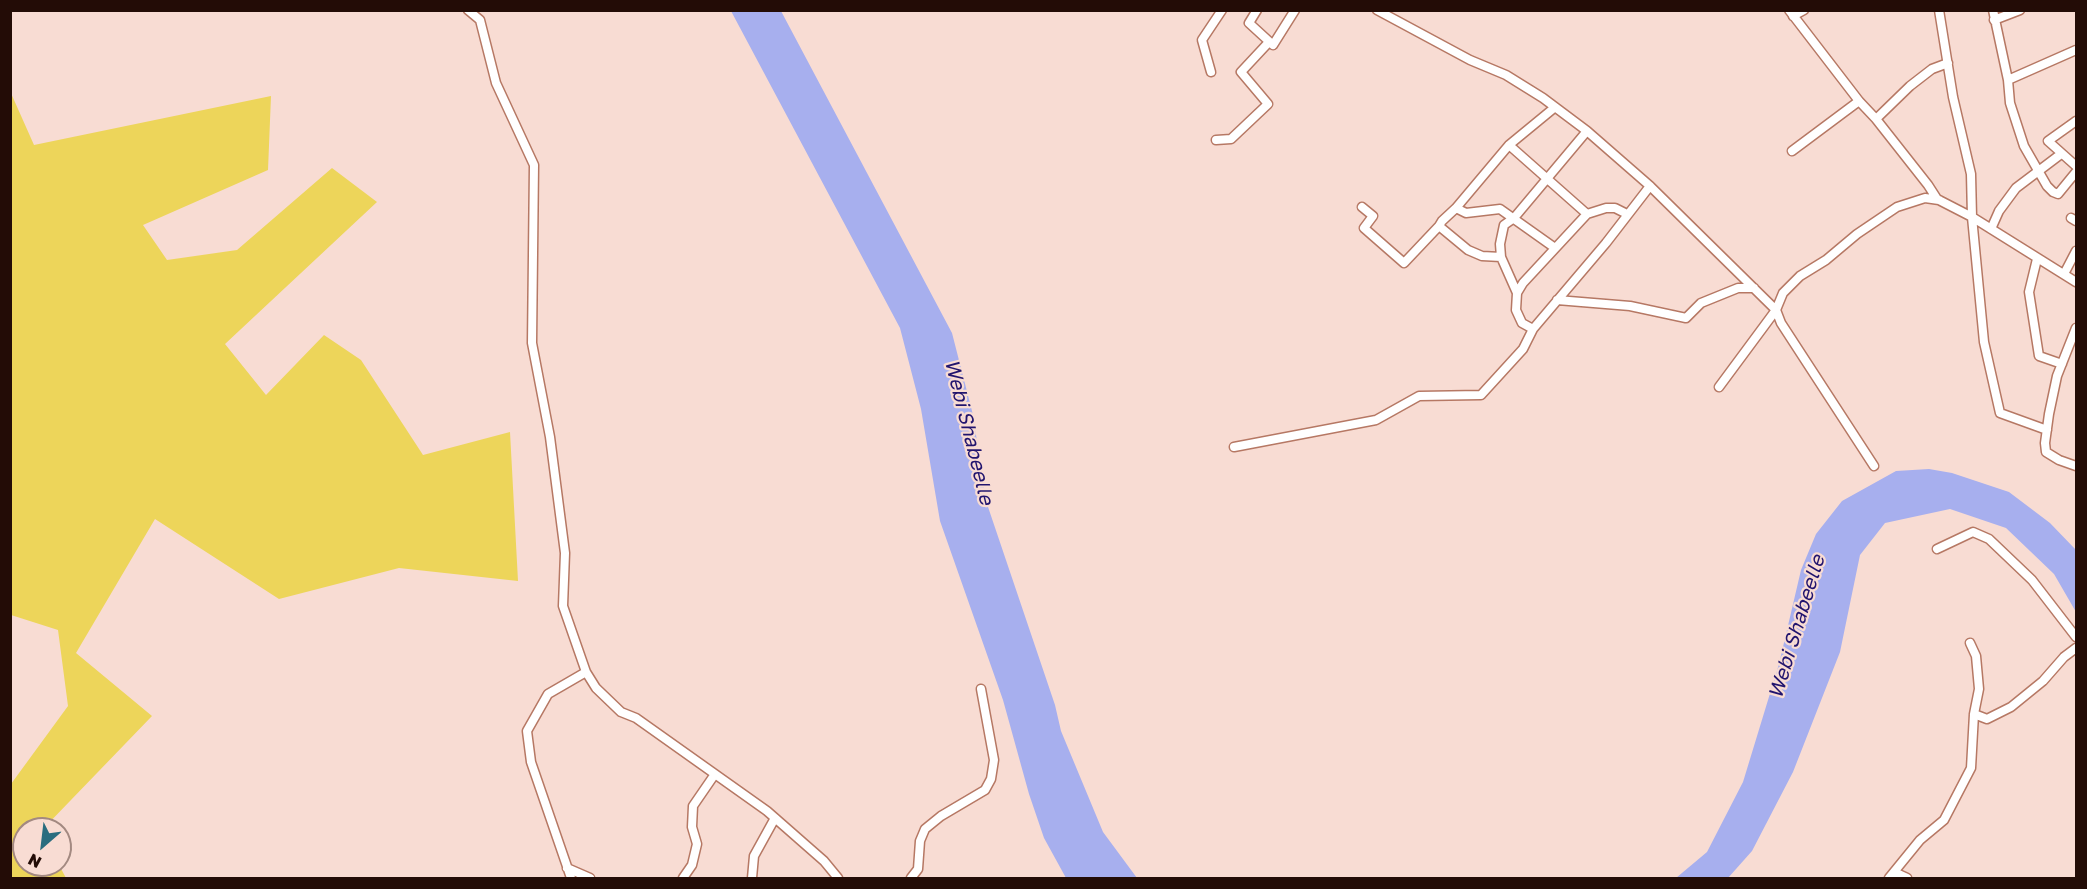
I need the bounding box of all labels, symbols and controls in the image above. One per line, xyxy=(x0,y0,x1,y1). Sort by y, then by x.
water label: Webi Shabeelle xyxy=(939,357,999,507)
water label: Webi Shabeelle xyxy=(1764,552,1830,702)
north arrow xyxy=(12,817,72,877)
text: N xyxy=(24,849,45,873)

